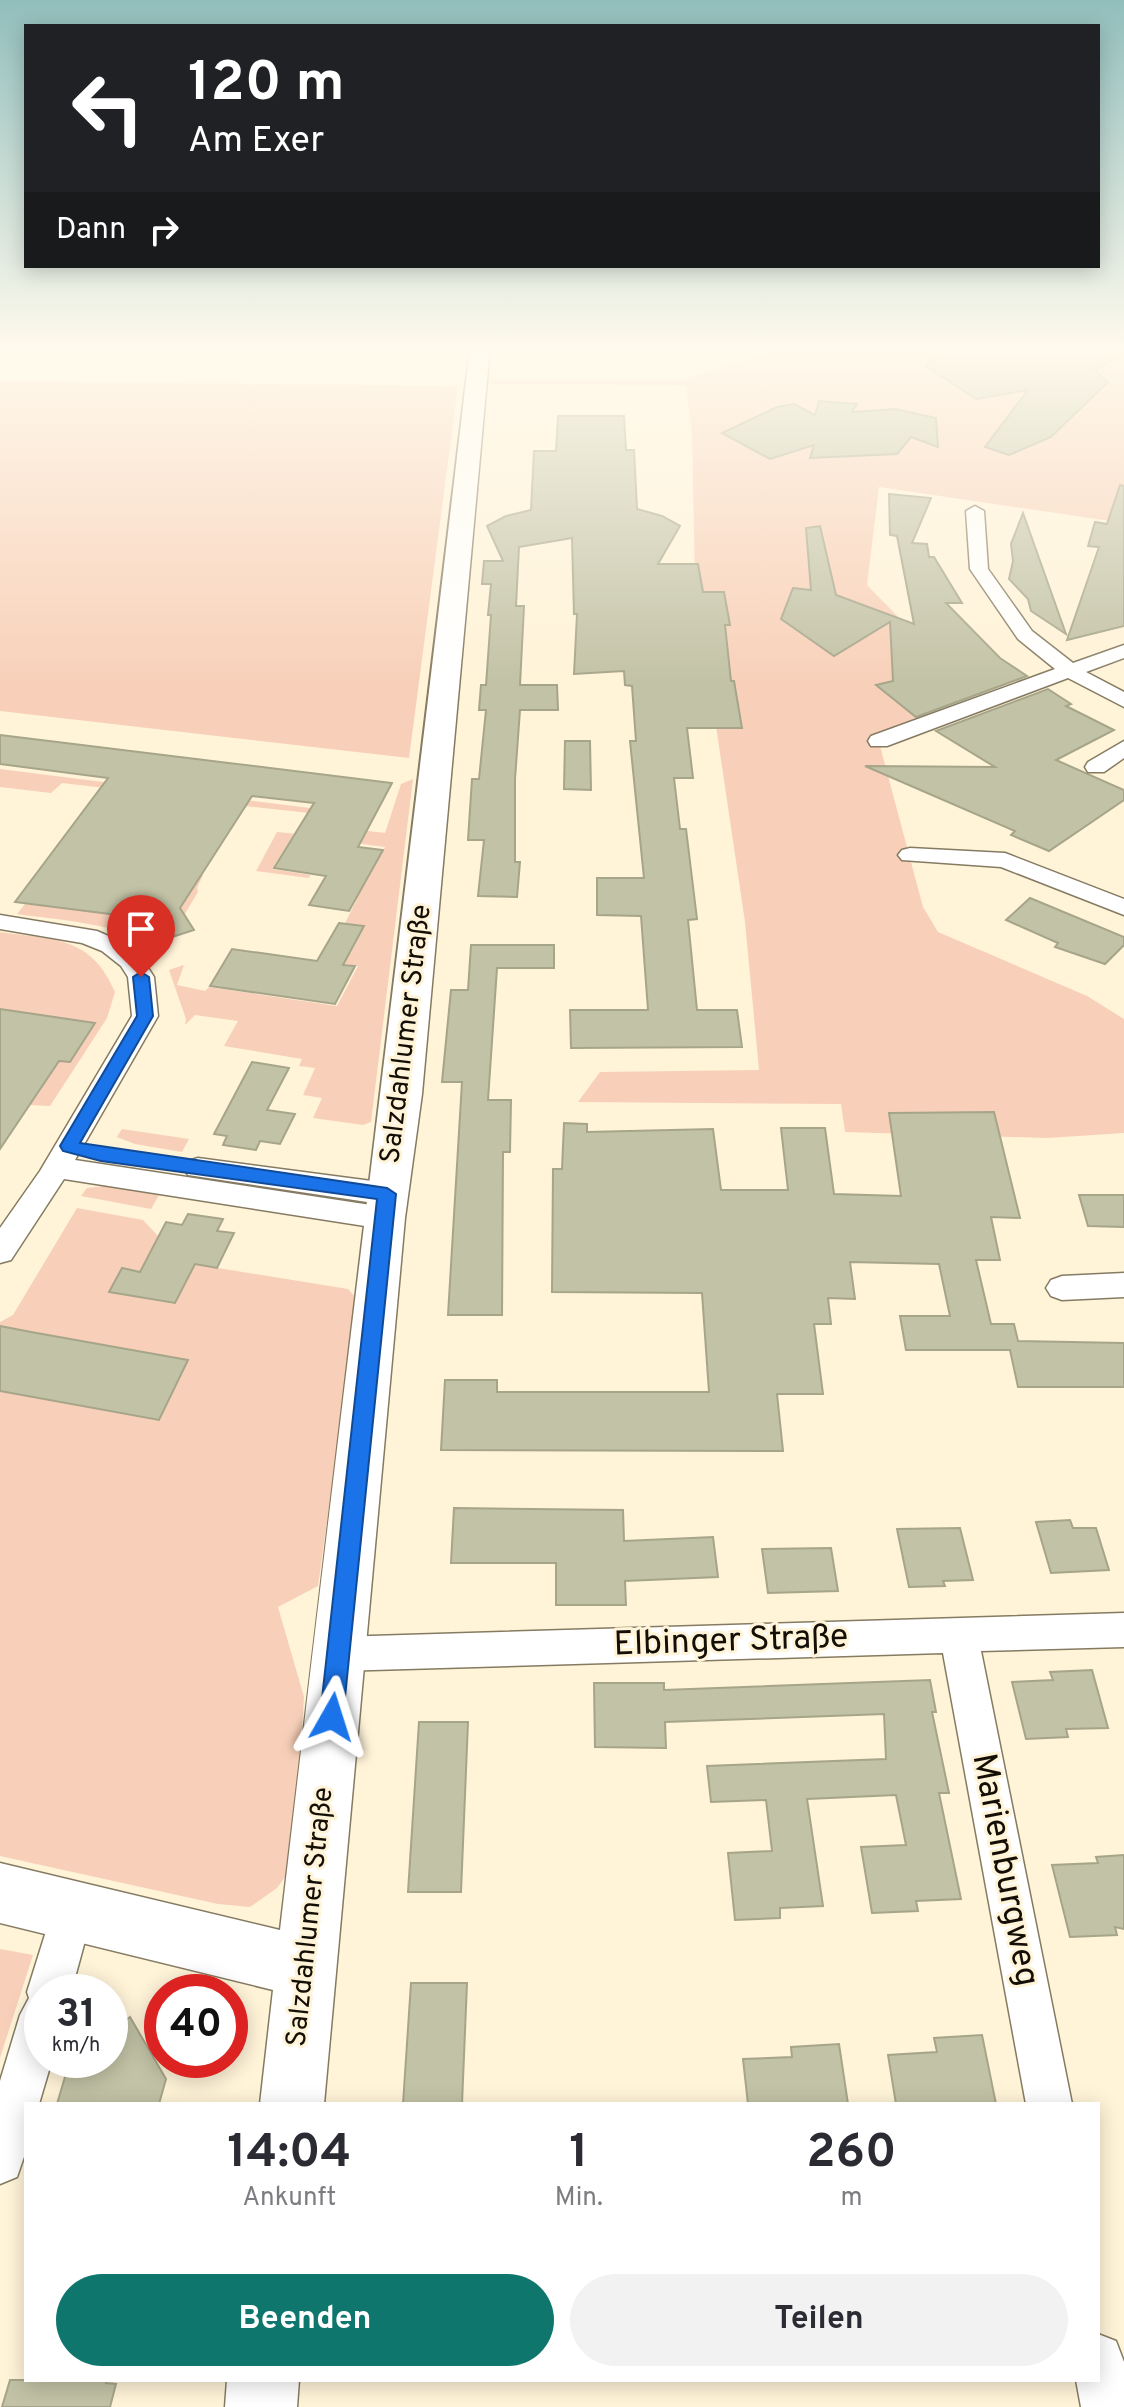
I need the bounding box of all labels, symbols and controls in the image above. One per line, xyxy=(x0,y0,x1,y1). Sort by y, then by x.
text: 120 m xyxy=(188,50,345,120)
icon: left xyxy=(56,56,160,160)
text: Am Exer xyxy=(188,119,324,165)
icon: right xyxy=(142,208,186,252)
text: Dann xyxy=(56,212,126,249)
pin xyxy=(107,895,175,977)
street label: Salzdahlumer Straße xyxy=(373,902,441,1166)
icon: arrive xyxy=(119,907,163,951)
street label: Elbinger Straße xyxy=(613,1616,849,1668)
position arrow xyxy=(290,1675,374,1759)
street label: Marienburgweg xyxy=(960,1750,1048,1990)
street label: Salzdahlumer Straße xyxy=(279,1785,343,2049)
speed limit sign: 40 xyxy=(144,1974,248,2078)
text: 31 xyxy=(56,1991,96,2041)
text: km/h xyxy=(52,2033,100,2059)
text: 14:04 xyxy=(227,2124,351,2184)
text: 1 xyxy=(569,2124,588,2184)
text: 260 xyxy=(806,2124,897,2184)
text: Ankunft xyxy=(242,2182,336,2215)
text: Min. xyxy=(555,2182,603,2215)
text: m xyxy=(840,2182,862,2215)
button: Beenden xyxy=(56,2274,554,2366)
button: Teilen xyxy=(570,2274,1068,2366)

